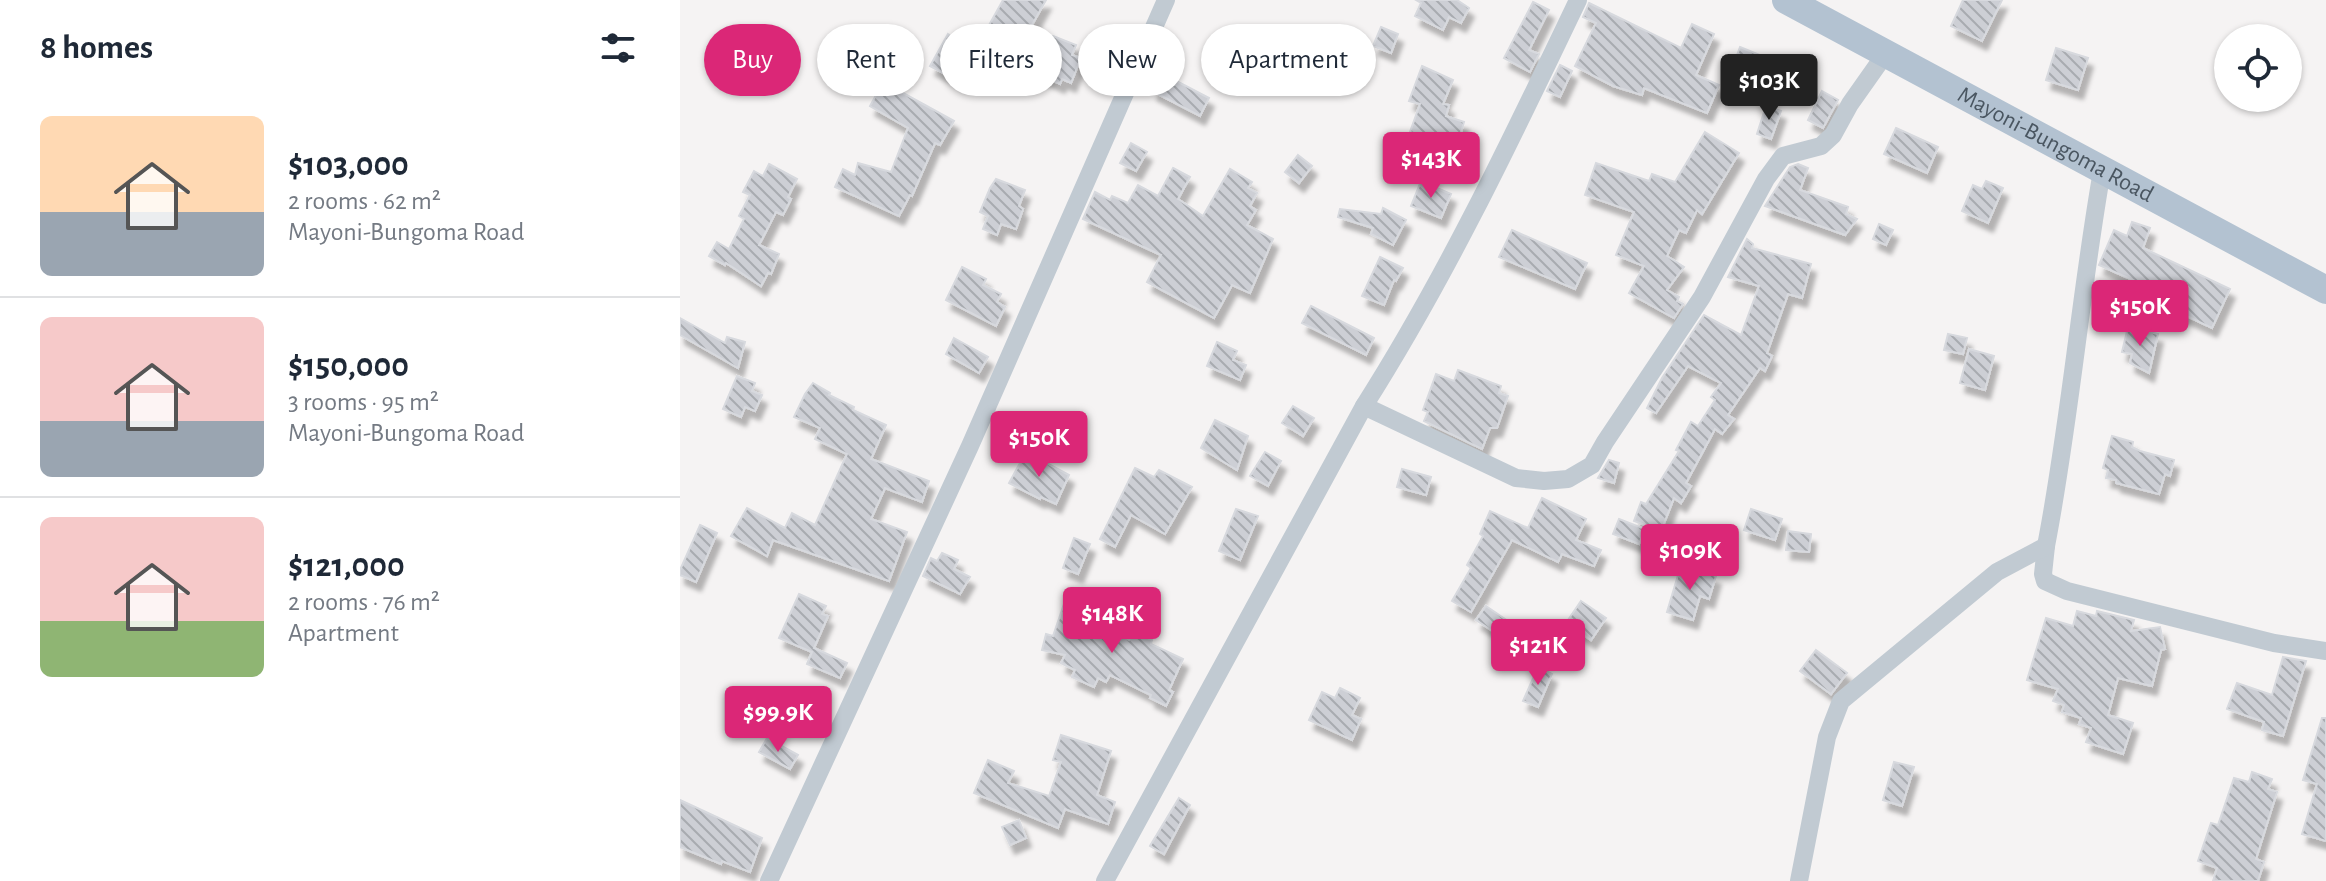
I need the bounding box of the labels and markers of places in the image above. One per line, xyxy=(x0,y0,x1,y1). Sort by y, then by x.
pin: $103K xyxy=(1713,54,1825,122)
pin: $143K xyxy=(1375,132,1487,200)
pin: $150K xyxy=(2084,280,2196,348)
pin: $150K xyxy=(983,411,1095,479)
pin: $109K xyxy=(1634,524,1746,592)
pin: $148K xyxy=(1056,587,1168,655)
pin: $121K xyxy=(1482,619,1594,687)
pin: $99.9K xyxy=(713,686,843,754)

